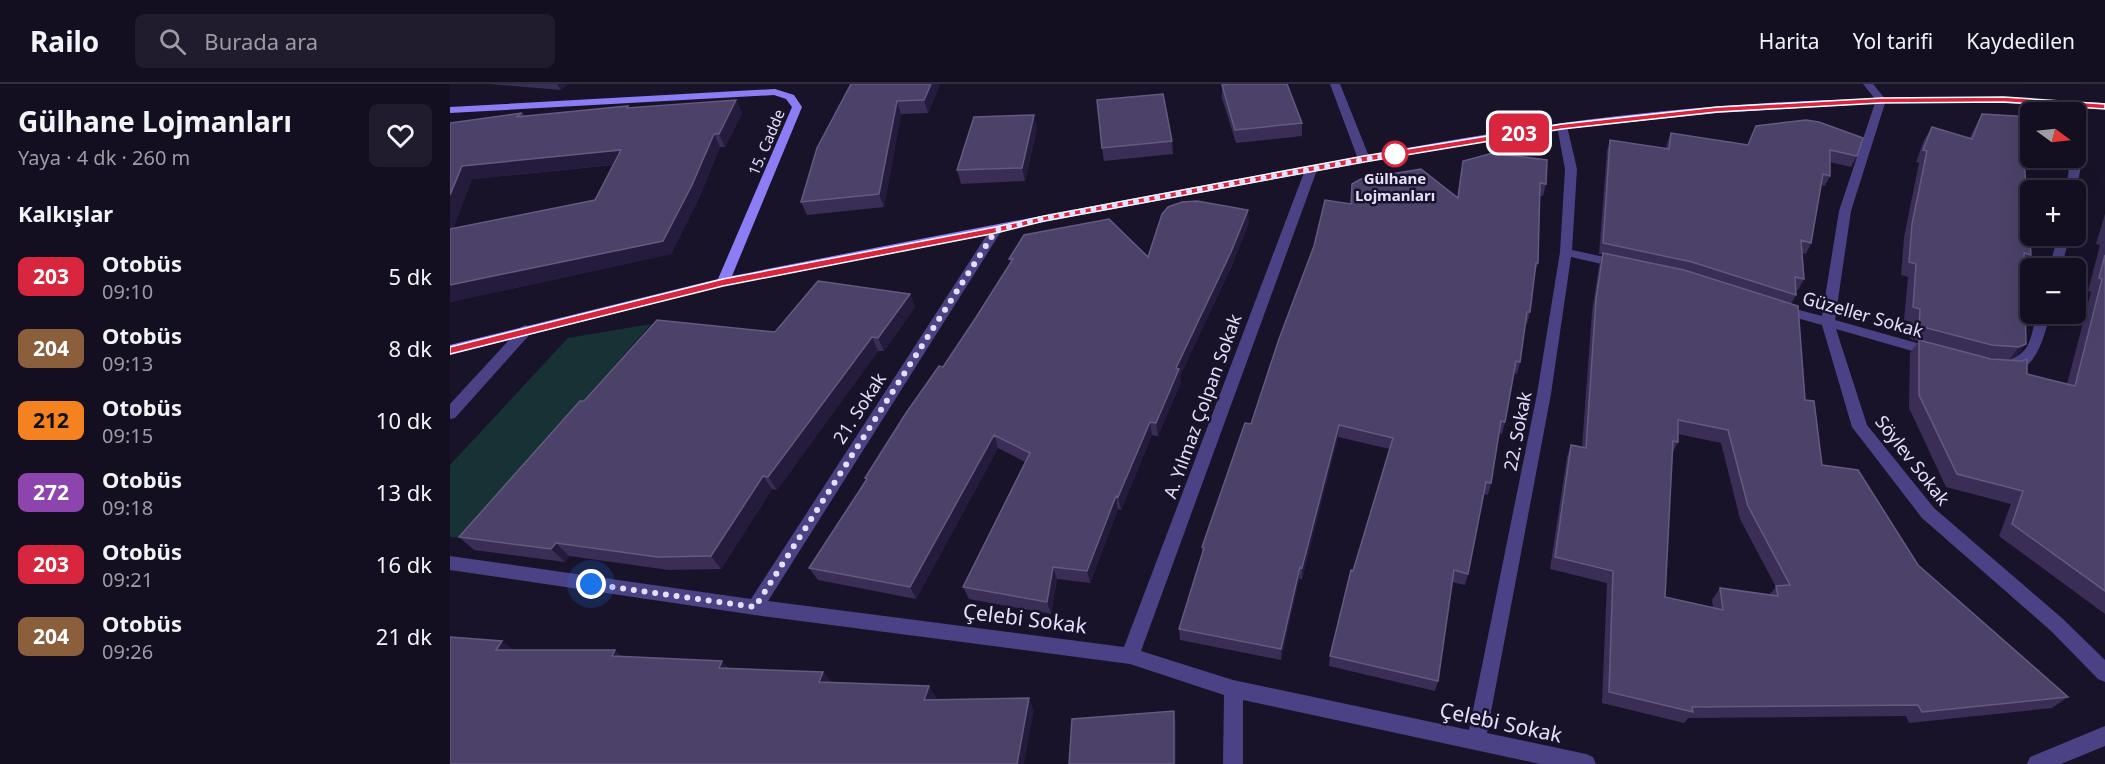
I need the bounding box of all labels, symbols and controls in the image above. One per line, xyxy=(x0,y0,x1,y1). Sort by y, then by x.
search box xyxy=(135,14,555,68)
text: Railo xyxy=(30,22,99,60)
icon: search xyxy=(156,25,189,58)
text: Burada ara xyxy=(204,26,318,56)
text: Harita xyxy=(1759,27,1820,55)
text: Yol tarifi xyxy=(1853,27,1933,55)
text: Kaydedilen xyxy=(1966,27,2075,55)
text: Gülhane Lojmanları xyxy=(18,102,292,140)
north arrow xyxy=(2020,102,2086,168)
map controls xyxy=(2020,102,2086,324)
button: heart xyxy=(369,104,432,167)
street label: 15. Cadde xyxy=(743,106,789,178)
line badge: 203 xyxy=(1484,113,1554,152)
text: 203 xyxy=(1501,119,1537,147)
marker: Gülhane Lojmanları xyxy=(1382,141,1408,167)
text: Yaya · 4 dk · 260 m xyxy=(18,144,190,171)
place label: Gülhane Lojmanları xyxy=(1355,168,1435,205)
button: + xyxy=(2020,180,2086,246)
text: Kalkışlar xyxy=(18,198,113,228)
text: Otobüs xyxy=(102,248,182,278)
button: − xyxy=(2020,258,2086,324)
text: 5 dk xyxy=(388,261,432,291)
text: 203 xyxy=(33,262,69,290)
text: 09:10 xyxy=(102,278,153,305)
street label: Güzeller Sokak xyxy=(1800,285,1927,343)
street label: A. Yılmaz Çolpan Sokak xyxy=(1157,310,1247,502)
text: Otobüs xyxy=(102,320,182,350)
text: 8 dk xyxy=(388,333,432,363)
text: 204 xyxy=(33,334,69,362)
text: 09:13 xyxy=(102,350,153,377)
street label: 21. Sokak xyxy=(827,368,891,448)
street label: 22. Sokak xyxy=(1498,389,1537,473)
text: Otobüs xyxy=(102,392,182,422)
text: 10 dk xyxy=(376,405,432,435)
text: 212 xyxy=(33,406,69,434)
street label: Söylev Sokak xyxy=(1870,410,1956,510)
text: 09:15 xyxy=(102,422,153,449)
text: Otobüs xyxy=(102,464,182,494)
text: 13 dk xyxy=(376,477,432,507)
text: 272 xyxy=(33,478,69,506)
text: 09:18 xyxy=(102,494,153,521)
text: Otobüs xyxy=(102,536,182,566)
text: 16 dk xyxy=(376,549,432,579)
text: 203 xyxy=(33,550,69,578)
text: 09:21 xyxy=(102,566,153,593)
your location xyxy=(576,569,606,599)
street label: Çelebi Sokak xyxy=(961,597,1089,640)
text: Otobüs xyxy=(102,608,182,638)
text: 21 dk xyxy=(376,621,432,651)
text: 204 xyxy=(33,622,69,650)
text: 09:26 xyxy=(102,638,153,665)
street label: Çelebi Sokak xyxy=(1437,695,1566,749)

